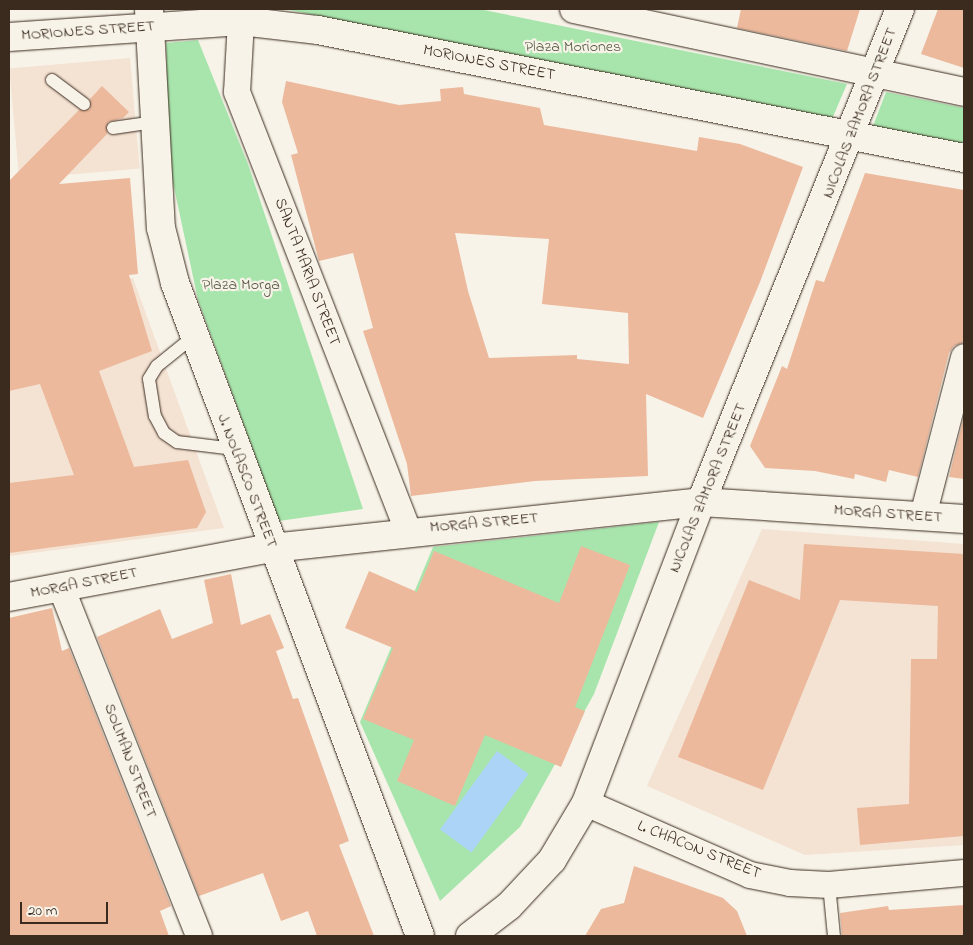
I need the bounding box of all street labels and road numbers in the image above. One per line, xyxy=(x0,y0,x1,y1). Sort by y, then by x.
street label: MORIONES STREET xyxy=(20,17,156,45)
street label: NICOLAS ZAMORA STREET xyxy=(819,25,901,201)
street label: MORIONES STREET xyxy=(421,41,557,85)
street label: SANTA MARIA STREET xyxy=(270,195,344,349)
street label: NICOLAS ZAMORA STREET xyxy=(665,400,751,576)
street label: J. NOLASCO STREET xyxy=(213,411,281,551)
street label: MORGA STREET xyxy=(833,501,943,527)
street label: MORGA STREET xyxy=(429,509,539,537)
street label: MORGA STREET xyxy=(29,563,139,603)
street label: SOLIMAN STREET xyxy=(99,701,161,821)
street label: L. CHACON STREET xyxy=(634,816,764,884)

